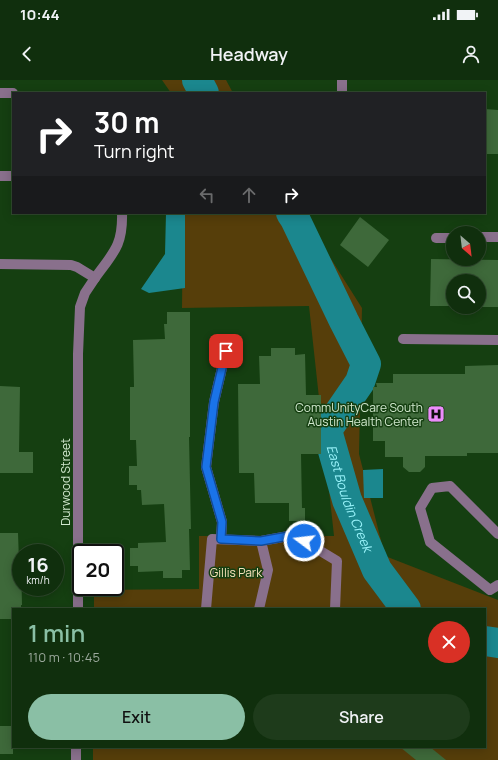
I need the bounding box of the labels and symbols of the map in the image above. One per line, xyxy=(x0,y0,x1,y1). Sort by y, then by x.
north arrow xyxy=(446,226,486,266)
pin xyxy=(209,334,243,368)
place label: CommUnityCare South Austin Health Center xyxy=(295,399,424,430)
hospital icon: CommUnityCare South Austin Health Center xyxy=(426,404,446,424)
street label: Durwood Street xyxy=(57,438,74,526)
water label: East Bouldin Creek xyxy=(323,443,378,557)
position arrow xyxy=(283,520,325,562)
speed limit sign: 20 xyxy=(72,544,124,596)
park label: Gillis Park xyxy=(210,564,263,581)

